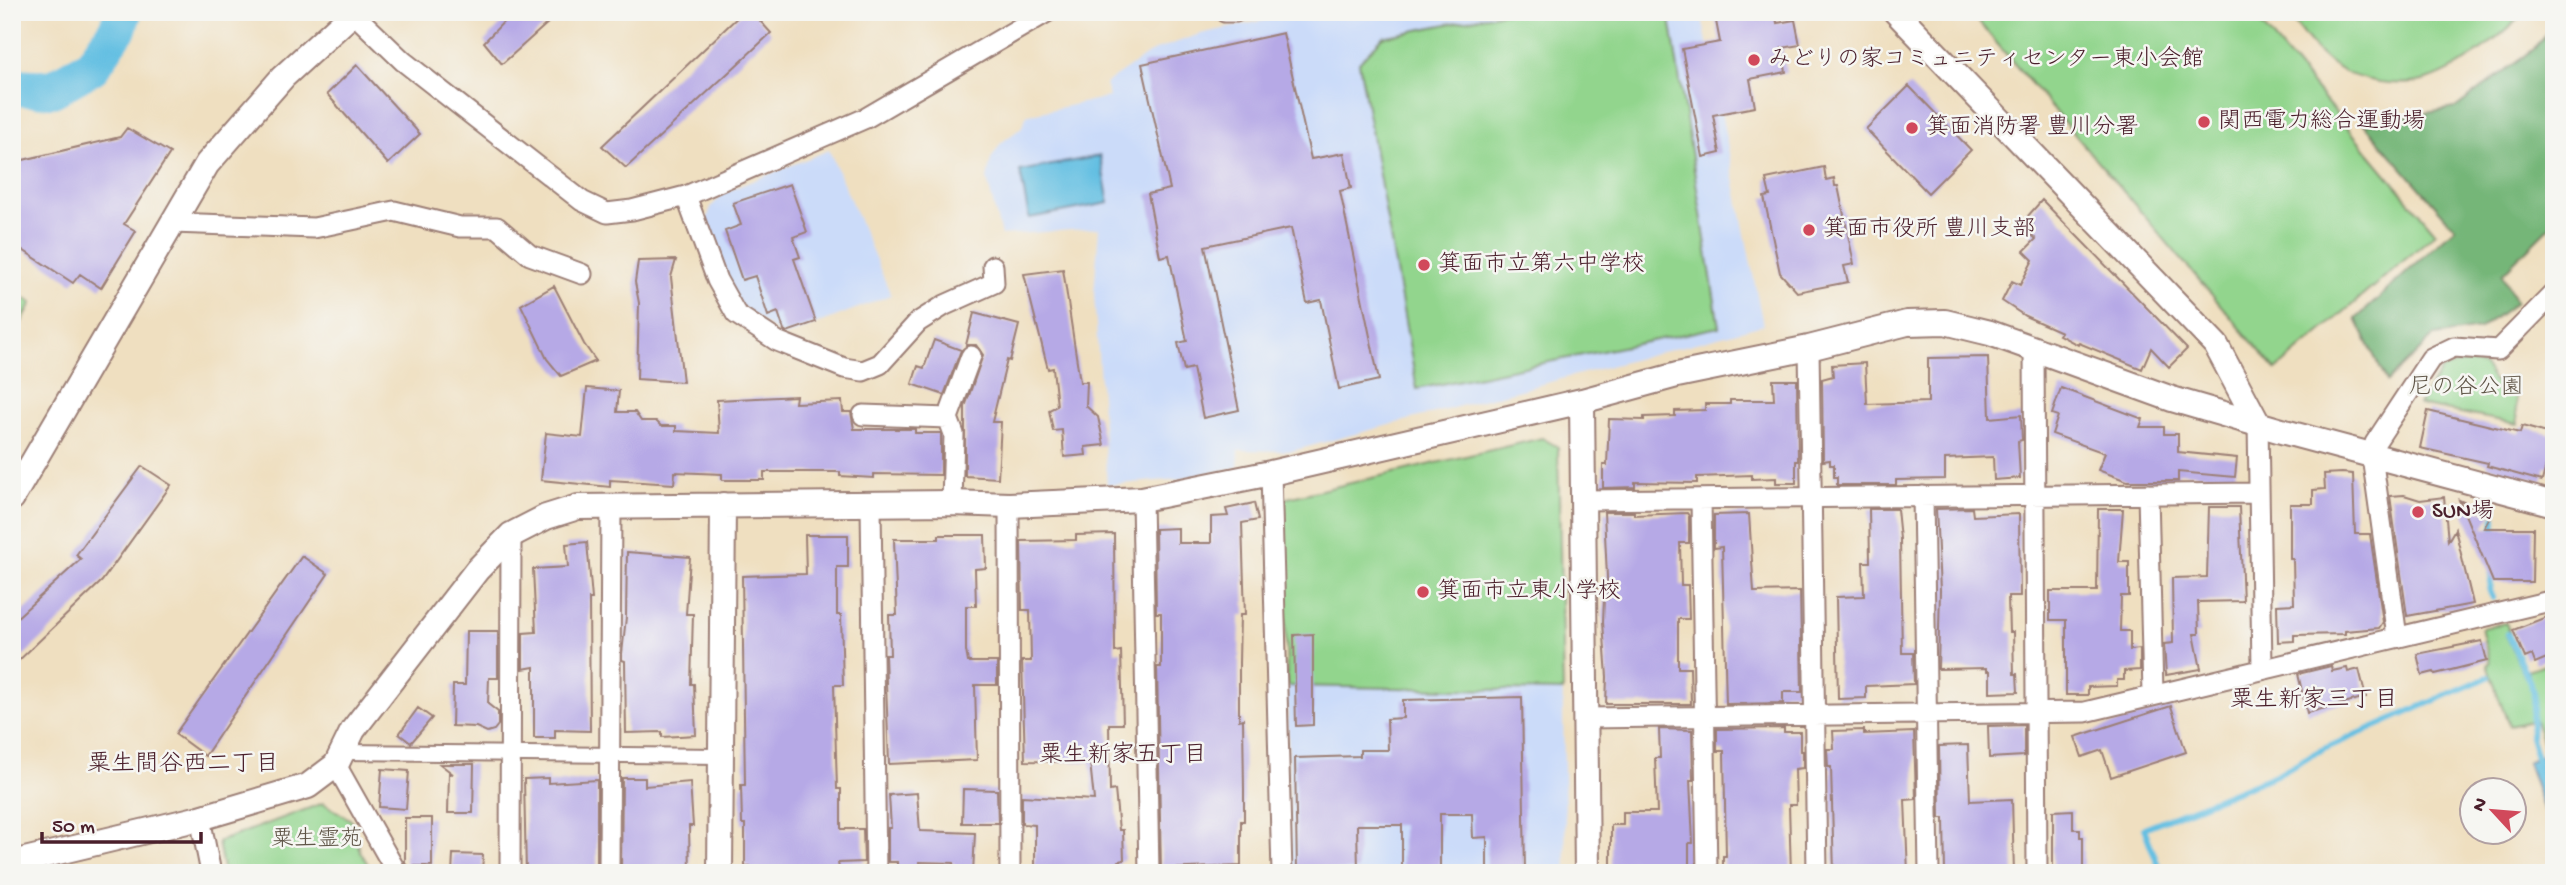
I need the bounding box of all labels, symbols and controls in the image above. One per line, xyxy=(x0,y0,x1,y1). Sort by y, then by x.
place label: みどりの家コミュニティセンター東小会館 xyxy=(1768,45,2204,74)
marker: みどりの家コミュニティセンター東小会館 xyxy=(1746,52,1762,68)
place label: 関西電力総合運動場 xyxy=(2218,108,2425,136)
place label: 箕面消防署 豊川分署 xyxy=(1926,114,2138,142)
marker: 関西電力総合運動場 xyxy=(2196,114,2212,130)
marker: 箕面消防署 豊川分署 xyxy=(1904,120,1920,136)
place label: 箕面市役所 豊川支部 xyxy=(1823,216,2035,244)
marker: 箕面市役所 豊川支部 xyxy=(1801,222,1817,238)
place label: 箕面市立第六中学校 xyxy=(1438,251,1645,279)
marker: 箕面市立第六中学校 xyxy=(1416,257,1432,273)
park label: 尼の谷公園 xyxy=(2409,375,2524,402)
place label: SUN場 xyxy=(2432,499,2494,526)
marker: SUN場 xyxy=(2410,504,2426,520)
place label: 箕面市立東小学校 xyxy=(1437,578,1621,606)
marker: 箕面市立東小学校 xyxy=(1415,584,1431,600)
district label: 粟生新家三丁目 xyxy=(2230,686,2398,716)
district label: 粟生新家五丁目 xyxy=(1039,741,1207,771)
district label: 粟生間谷西二丁目 xyxy=(87,751,279,780)
north arrow xyxy=(2458,776,2528,846)
text: N xyxy=(2468,794,2494,816)
scale bar xyxy=(42,801,201,845)
text: 50 m xyxy=(52,816,95,841)
park label: 粟生霊苑 xyxy=(271,826,363,854)

